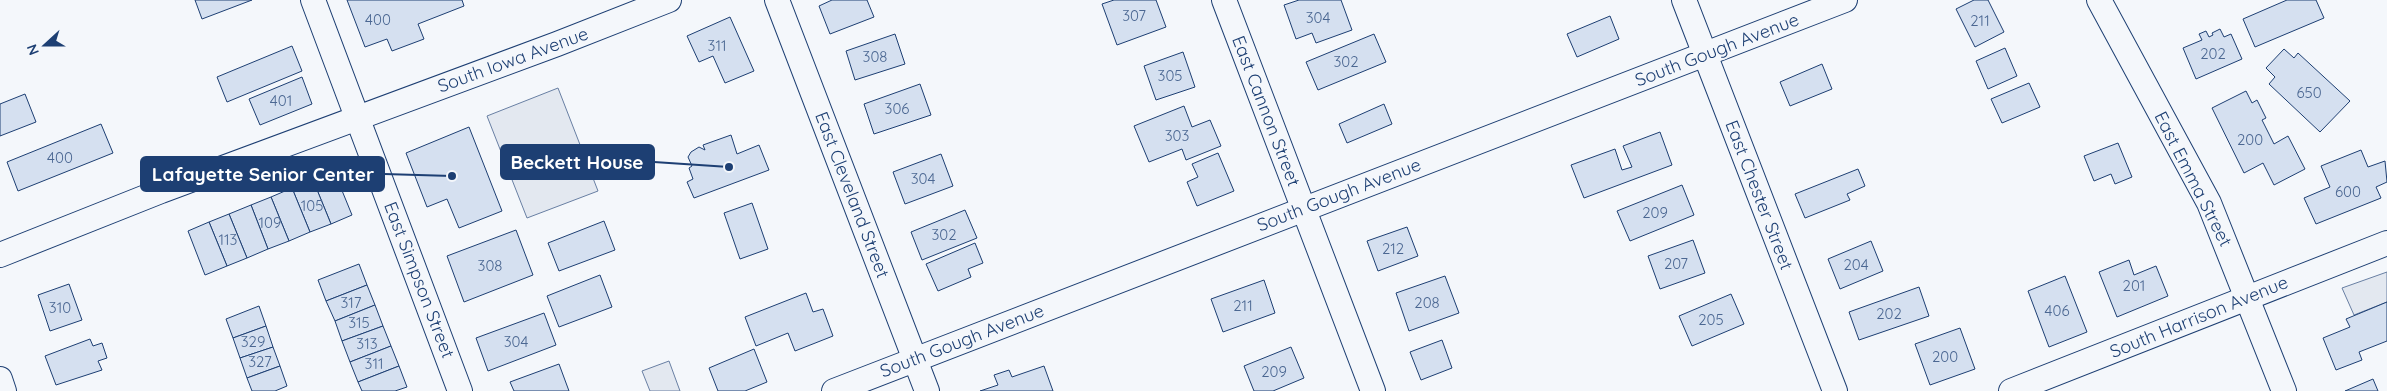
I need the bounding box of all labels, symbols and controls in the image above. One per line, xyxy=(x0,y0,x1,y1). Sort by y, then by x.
house number: 307 xyxy=(1122,6,1146,25)
house number: 304 xyxy=(1306,8,1330,27)
street label: South Gough Avenue xyxy=(1632,8,1802,91)
house number: 400 xyxy=(365,10,391,29)
house number: 211 xyxy=(1970,11,1990,30)
north arrow xyxy=(20,20,70,70)
street label: South Iowa Avenue xyxy=(434,22,591,98)
street label: East Cannon Street xyxy=(1227,32,1306,189)
house number: 311 xyxy=(708,36,726,55)
text: N xyxy=(23,42,43,58)
house number: 202 xyxy=(2200,44,2226,63)
house number: 308 xyxy=(863,47,887,66)
house number: 302 xyxy=(1333,52,1359,71)
house number: 305 xyxy=(1158,66,1182,85)
house number: 650 xyxy=(2296,83,2322,102)
house number: 401 xyxy=(270,91,292,110)
house number: 306 xyxy=(885,99,909,118)
street label: East Emma Street xyxy=(2149,107,2237,250)
street label: East Cleveland Street xyxy=(810,108,895,281)
street label: East Chester Street xyxy=(1720,117,1799,273)
house number: 303 xyxy=(1165,126,1189,145)
house number: 200 xyxy=(2237,130,2263,149)
callout: Beckett House xyxy=(501,145,654,179)
house number: 400 xyxy=(47,148,73,167)
text: Beckett House xyxy=(510,150,644,174)
street label: South Gough Avenue xyxy=(1254,153,1424,236)
callout: Lafayette Senior Center xyxy=(141,157,384,191)
text: Lafayette Senior Center xyxy=(152,162,374,186)
house number: 304 xyxy=(911,169,935,188)
house number: 600 xyxy=(2335,182,2361,201)
house number: 105 xyxy=(301,196,323,215)
street label: East Simpson Street xyxy=(379,198,460,361)
house number: 209 xyxy=(1642,203,1668,222)
house number: 109 xyxy=(259,213,281,232)
house number: 302 xyxy=(931,225,957,244)
house number: 113 xyxy=(219,230,238,249)
house number: 212 xyxy=(1382,239,1404,258)
house number: 207 xyxy=(1664,254,1688,273)
house number: 204 xyxy=(1843,255,1869,274)
house number: 308 xyxy=(478,256,502,275)
street label: South Harrison Avenue xyxy=(2106,270,2291,363)
house number: 201 xyxy=(2123,276,2145,295)
house number: 317 xyxy=(340,293,362,312)
house number: 208 xyxy=(1414,293,1440,312)
house number: 211 xyxy=(1233,296,1253,315)
house number: 310 xyxy=(49,298,71,317)
street label: South Gough Avenue xyxy=(877,299,1047,382)
house number: 406 xyxy=(2045,301,2069,320)
house number: 202 xyxy=(1876,304,1902,323)
house number: 205 xyxy=(1698,310,1724,329)
house number: 315 xyxy=(348,313,370,332)
house number: 329 xyxy=(241,332,265,351)
house number: 304 xyxy=(504,332,528,351)
house number: 313 xyxy=(356,334,378,353)
house number: 200 xyxy=(1932,347,1958,366)
house number: 327 xyxy=(248,352,272,371)
house number: 311 xyxy=(365,354,383,373)
house number: 209 xyxy=(1261,362,1287,381)

